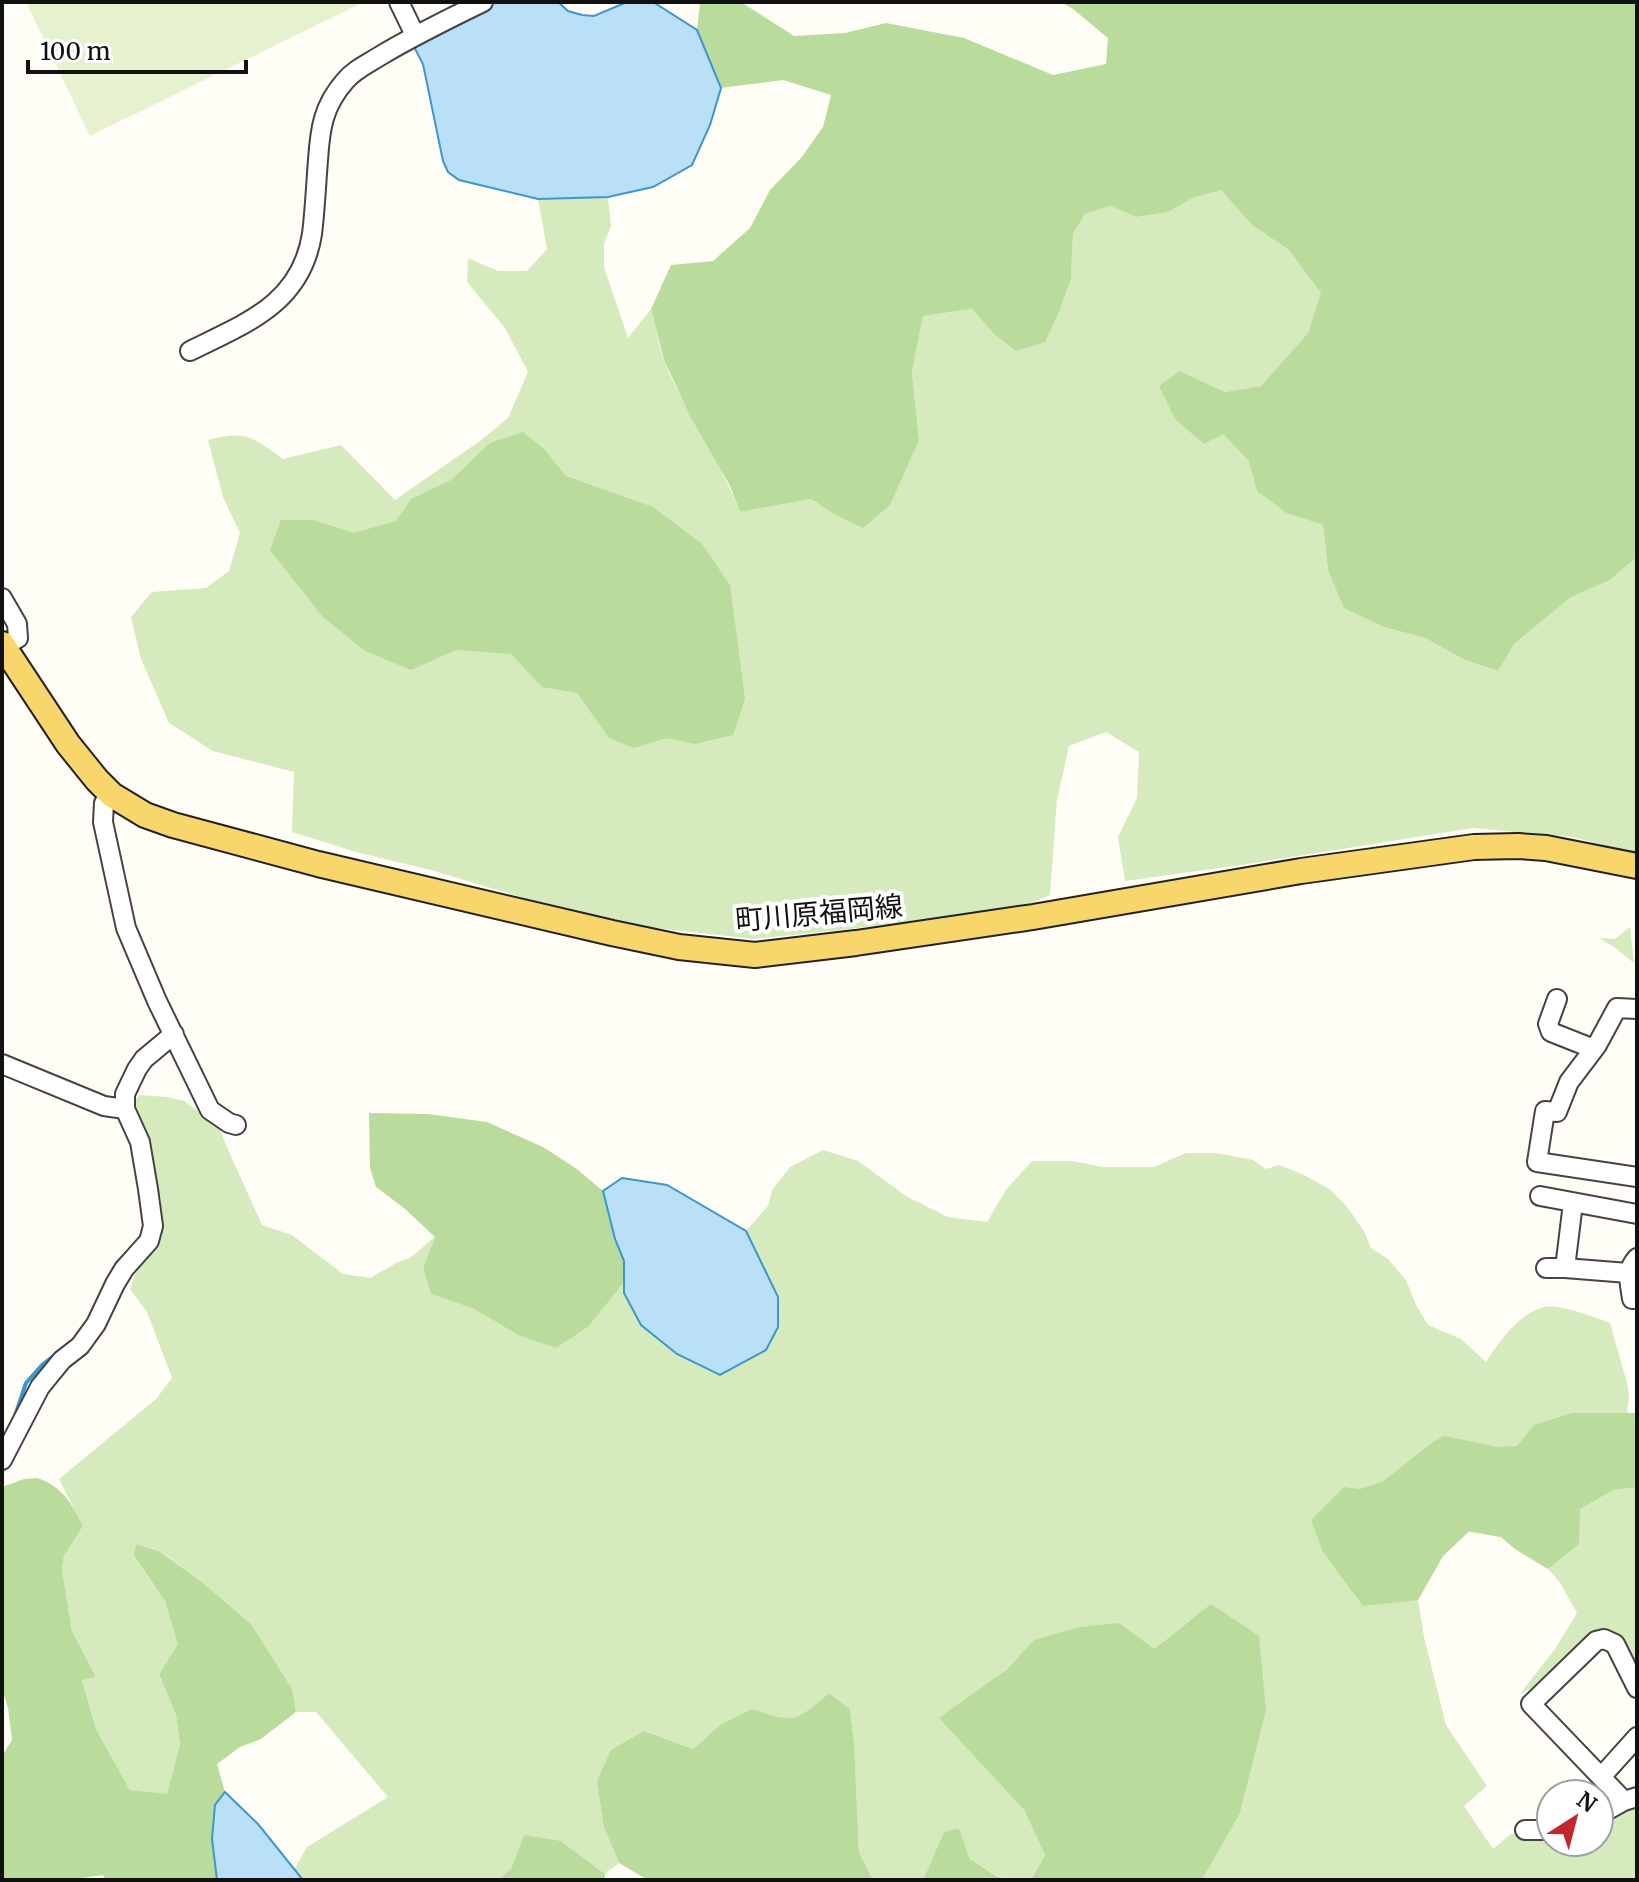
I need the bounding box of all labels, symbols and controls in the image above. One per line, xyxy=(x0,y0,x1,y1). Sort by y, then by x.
scale bar xyxy=(28,24,246,74)
text: 100 m xyxy=(40,36,111,67)
street label: 町川原福岡線 xyxy=(734,888,904,938)
north arrow xyxy=(1535,1778,1615,1858)
text: N xyxy=(1571,1785,1603,1819)

